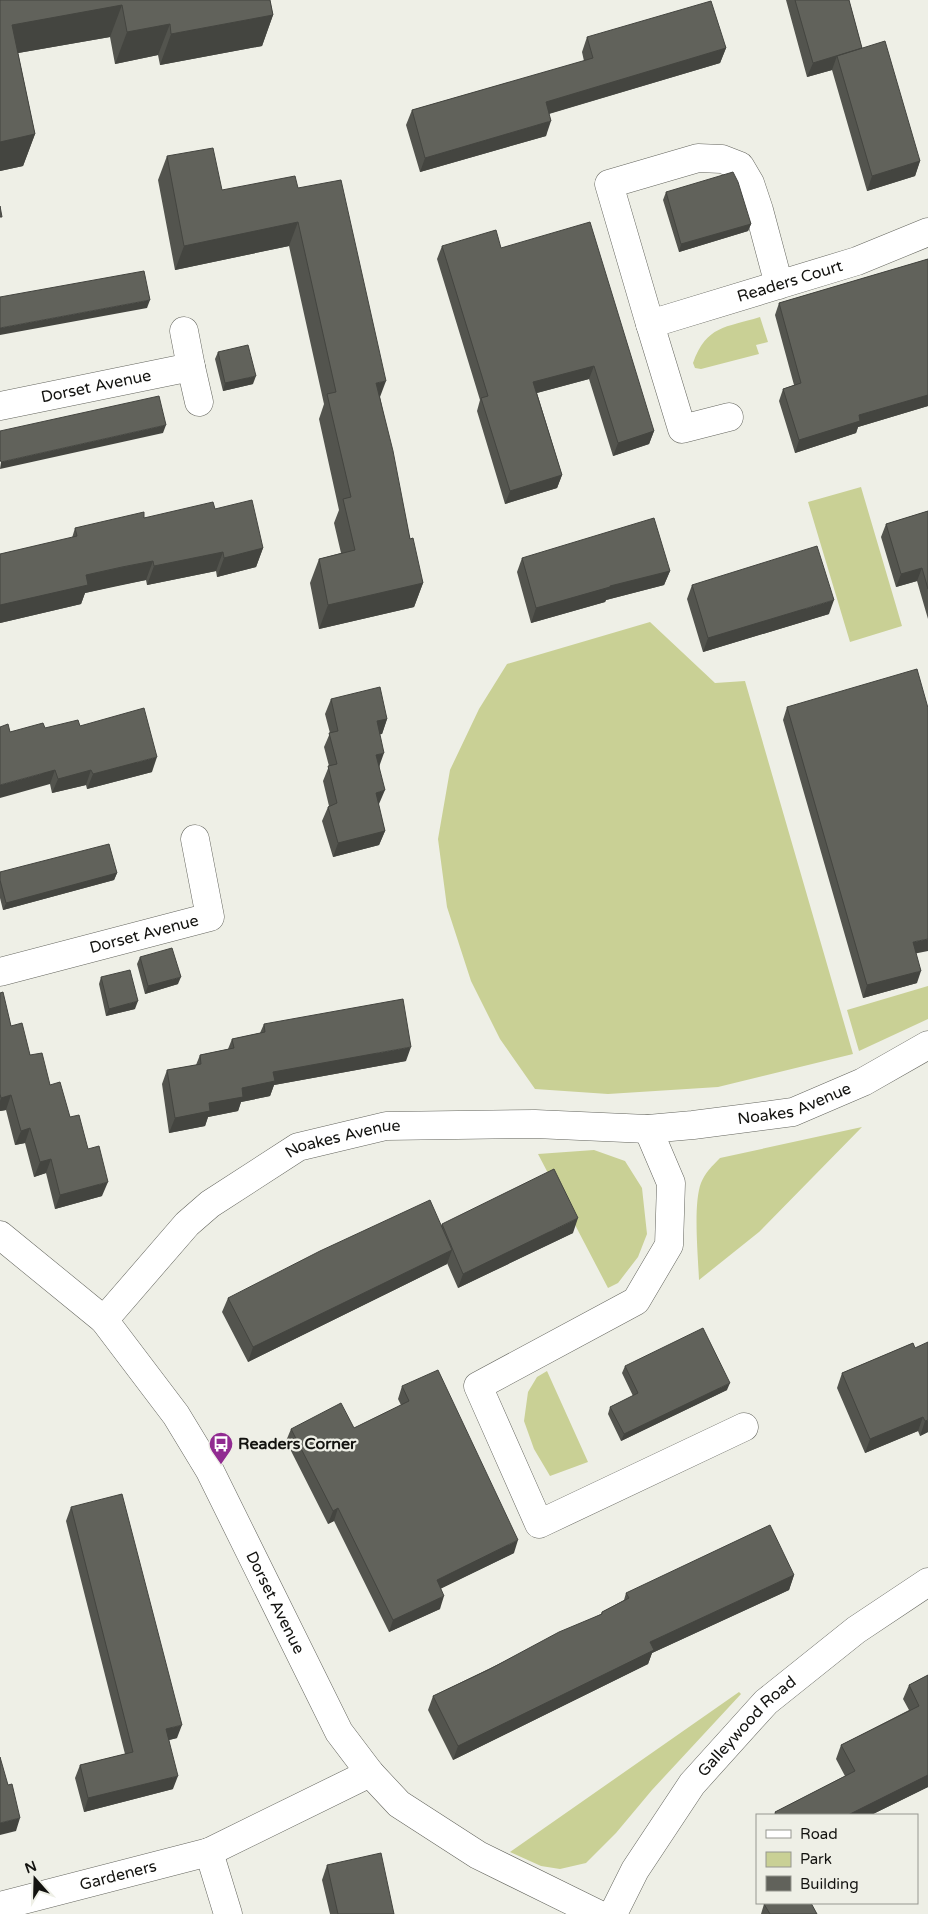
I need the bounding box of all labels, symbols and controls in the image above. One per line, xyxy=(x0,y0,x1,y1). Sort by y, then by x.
street label: Readers Court xyxy=(735,256,845,307)
street label: Dorset Avenue xyxy=(39,365,153,407)
street label: Dorset Avenue xyxy=(87,910,201,958)
street label: Noakes Avenue xyxy=(736,1078,854,1129)
street label: Noakes Avenue xyxy=(281,1116,401,1163)
bus stop icon: Readers Corner xyxy=(208,1431,234,1465)
place label: Readers Corner xyxy=(238,1434,357,1454)
street label: Dorset Avenue xyxy=(241,1548,309,1657)
street label: Galleywood Road xyxy=(693,1672,800,1781)
legend xyxy=(756,1814,918,1904)
text: Road xyxy=(800,1825,838,1843)
text: Park xyxy=(800,1850,832,1868)
north arrow xyxy=(10,1854,60,1904)
street label: Gardeners xyxy=(77,1856,159,1895)
text: N xyxy=(23,1857,39,1877)
text: Building xyxy=(800,1875,859,1893)

